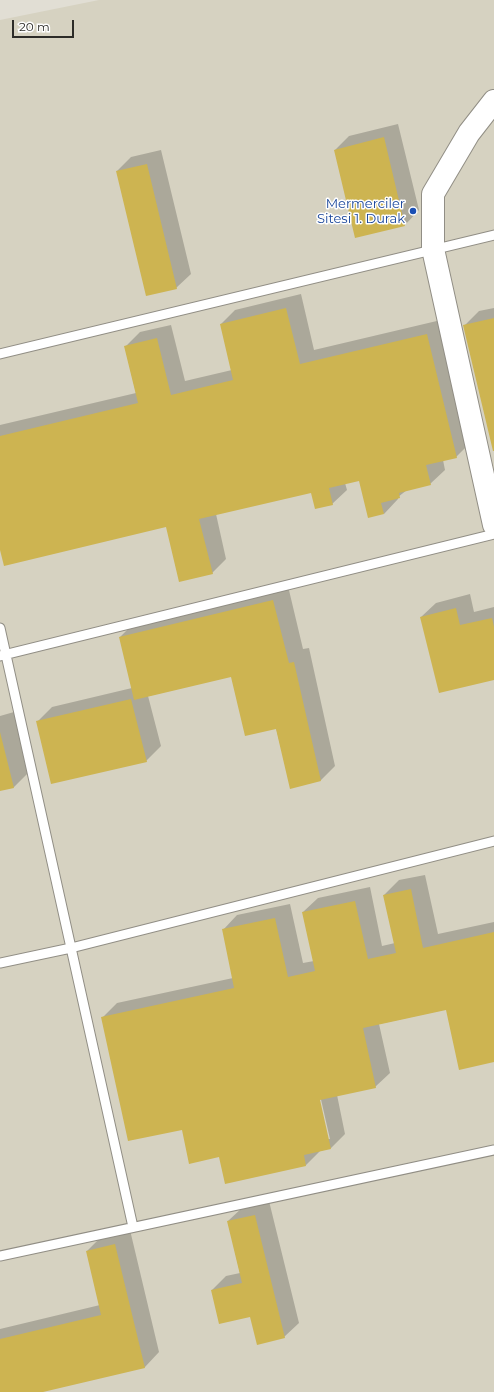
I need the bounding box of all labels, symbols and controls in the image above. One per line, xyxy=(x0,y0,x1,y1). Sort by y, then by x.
scale bar xyxy=(14,12,76,38)
text: 20 m xyxy=(19,19,50,34)
place label: Mermerciler Sitesi 1. Durak xyxy=(317,196,405,227)
marker: Mermerciler Sitesi 1. Durak xyxy=(408,206,418,216)

